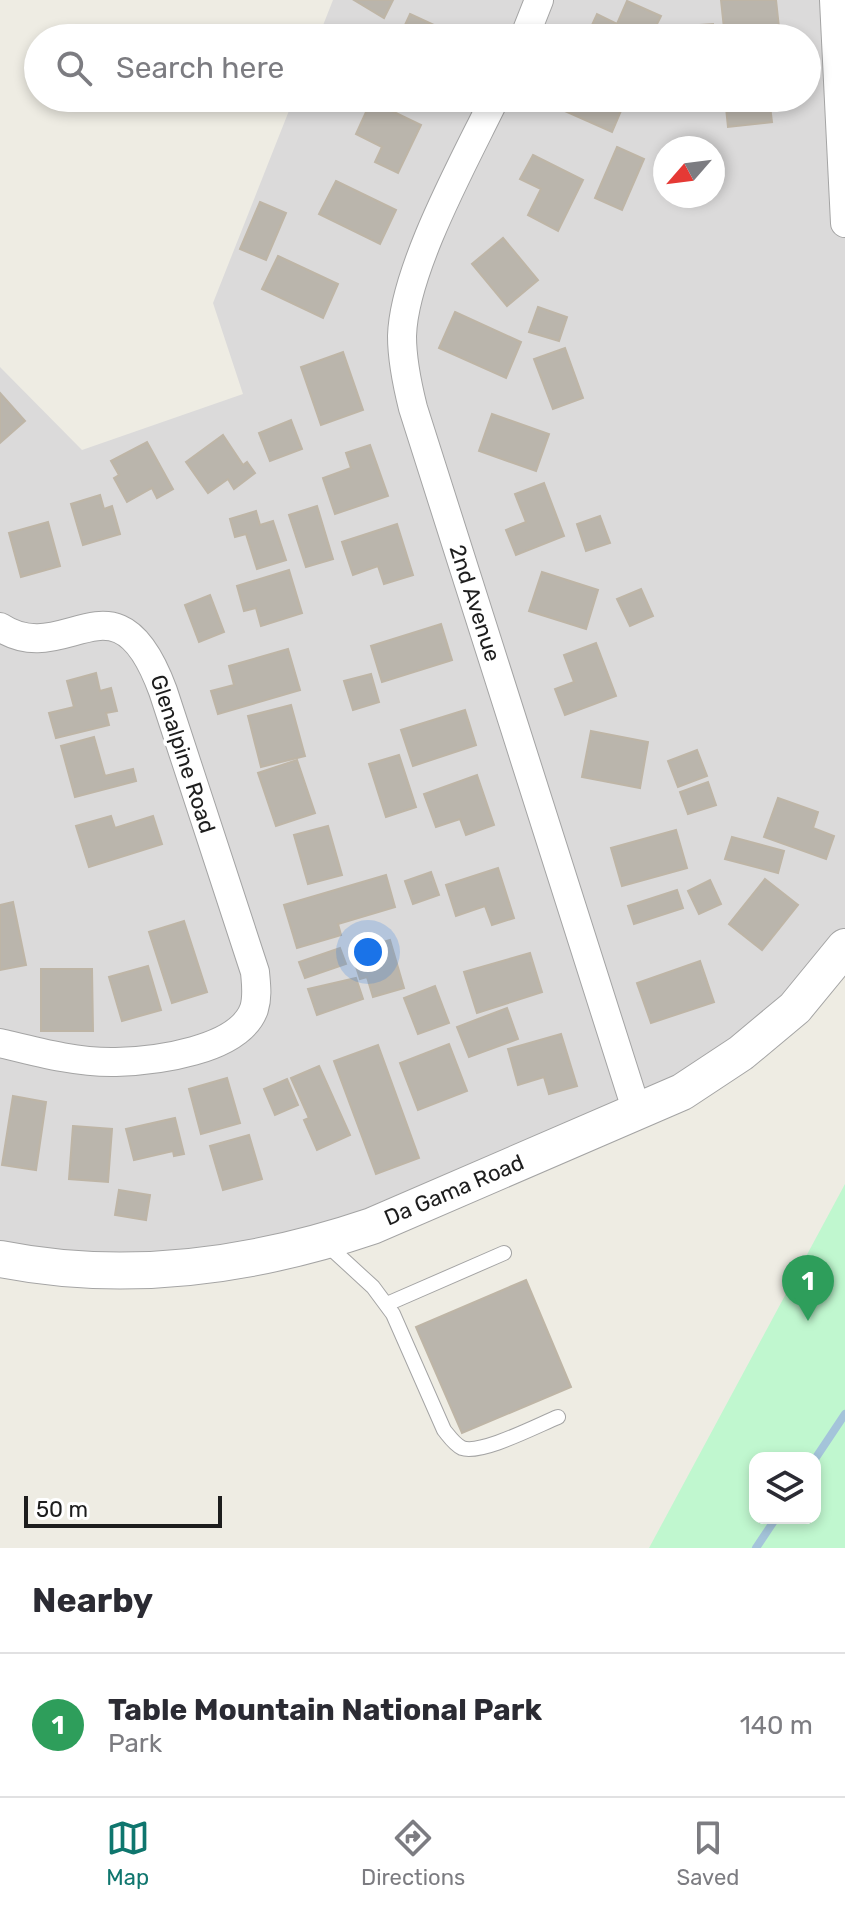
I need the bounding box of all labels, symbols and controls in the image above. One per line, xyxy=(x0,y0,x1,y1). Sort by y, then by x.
search box xyxy=(24,24,821,112)
icon: search xyxy=(52,46,96,90)
text: Search here xyxy=(116,50,284,86)
north arrow xyxy=(653,136,725,208)
street label: 2nd Avenue xyxy=(443,541,507,665)
street label: Glenalpine Road xyxy=(145,671,221,837)
your location xyxy=(348,932,388,972)
street label: Da Gama Road xyxy=(380,1148,528,1232)
pin: 1 xyxy=(782,1255,834,1321)
map controls xyxy=(749,1452,821,1524)
button: layers xyxy=(749,1452,821,1524)
scale bar xyxy=(24,1492,222,1528)
text: 50 m xyxy=(36,1496,88,1523)
text: Nearby xyxy=(32,1580,153,1621)
text: Table Mountain National Park xyxy=(108,1692,542,1728)
text: 1 xyxy=(52,1710,64,1741)
text: 140 m xyxy=(740,1710,813,1741)
text: Park xyxy=(108,1728,162,1759)
tab: Map xyxy=(106,1816,150,1891)
tab: Directions xyxy=(361,1816,465,1891)
tab: Saved xyxy=(677,1816,739,1891)

